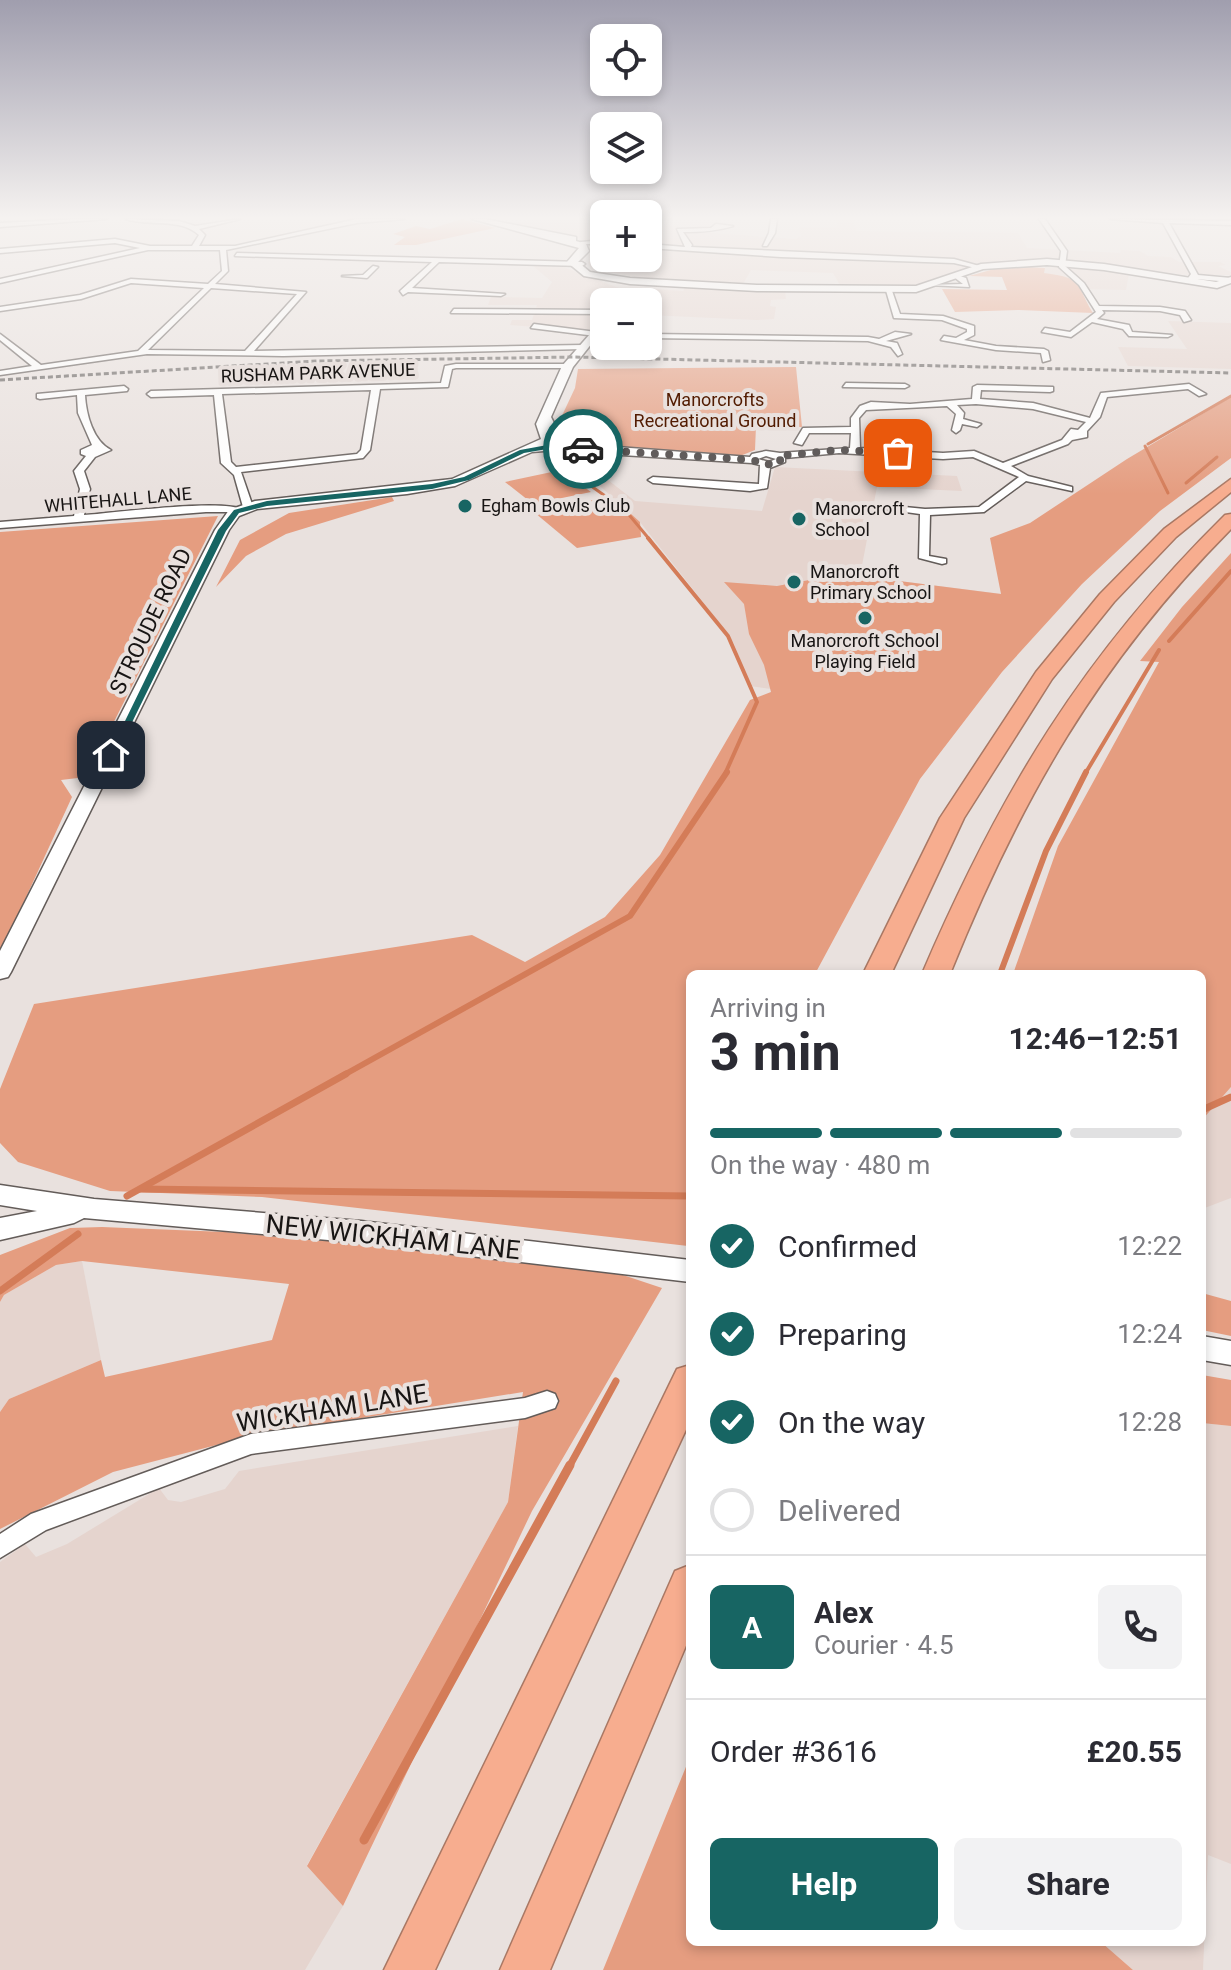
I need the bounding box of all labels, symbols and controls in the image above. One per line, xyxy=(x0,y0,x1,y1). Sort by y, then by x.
map controls xyxy=(590,24,662,360)
button: locate xyxy=(590,24,662,96)
button: layers xyxy=(590,112,662,184)
button: + xyxy=(590,200,662,272)
button: − xyxy=(590,288,662,360)
street label: RUSHAM PARK AVENUE xyxy=(220,359,416,386)
park label: Manorcrofts Recreational Ground xyxy=(634,389,796,431)
courier xyxy=(543,409,623,489)
pin xyxy=(864,419,932,487)
icon: car xyxy=(561,427,605,471)
icon: bag xyxy=(876,431,920,475)
street label: WHITEHALL LANE xyxy=(43,483,192,516)
place label: Egham Bowls Club xyxy=(481,495,630,516)
marker: Egham Bowls Club xyxy=(456,497,474,515)
place label: Manorcroft School xyxy=(815,498,905,540)
marker: Manorcroft School xyxy=(790,510,808,528)
street label: STROUDE ROAD xyxy=(104,544,196,698)
place label: Manorcroft Primary School xyxy=(810,561,932,603)
marker: Manorcroft Primary School xyxy=(785,573,803,591)
marker: Manorcroft School Playing Field xyxy=(856,609,874,627)
place label: Manorcroft School Playing Field xyxy=(791,630,939,672)
pin xyxy=(77,721,145,789)
icon: home xyxy=(89,733,133,777)
text: Arriving in xyxy=(710,993,826,1023)
text: 12:46–12:51 xyxy=(1008,1021,1182,1056)
text: 3 min xyxy=(710,1022,841,1083)
text: On the way · 480 m xyxy=(710,1150,930,1180)
street label: NEW WICKHAM LANE xyxy=(264,1209,522,1265)
icon: check xyxy=(710,1224,754,1268)
text: Confirmed xyxy=(778,1229,917,1264)
text: 12:22 xyxy=(1117,1231,1182,1261)
icon: check xyxy=(710,1312,754,1356)
text: Preparing xyxy=(778,1317,907,1352)
text: 12:24 xyxy=(1117,1319,1182,1349)
street label: WICKHAM LANE xyxy=(234,1378,430,1438)
icon: check xyxy=(710,1400,754,1444)
text: On the way xyxy=(778,1405,925,1440)
text: 12:28 xyxy=(1117,1407,1182,1437)
text: Delivered xyxy=(778,1493,901,1528)
button: phone xyxy=(1098,1585,1182,1669)
text: Alex xyxy=(814,1595,874,1630)
text: A xyxy=(742,1610,762,1645)
text: Courier · 4.5 xyxy=(814,1630,954,1660)
text: Order #3616 xyxy=(710,1734,877,1769)
text: £20.55 xyxy=(1087,1734,1182,1769)
button: Help xyxy=(710,1838,938,1930)
button: Share xyxy=(954,1838,1182,1930)

